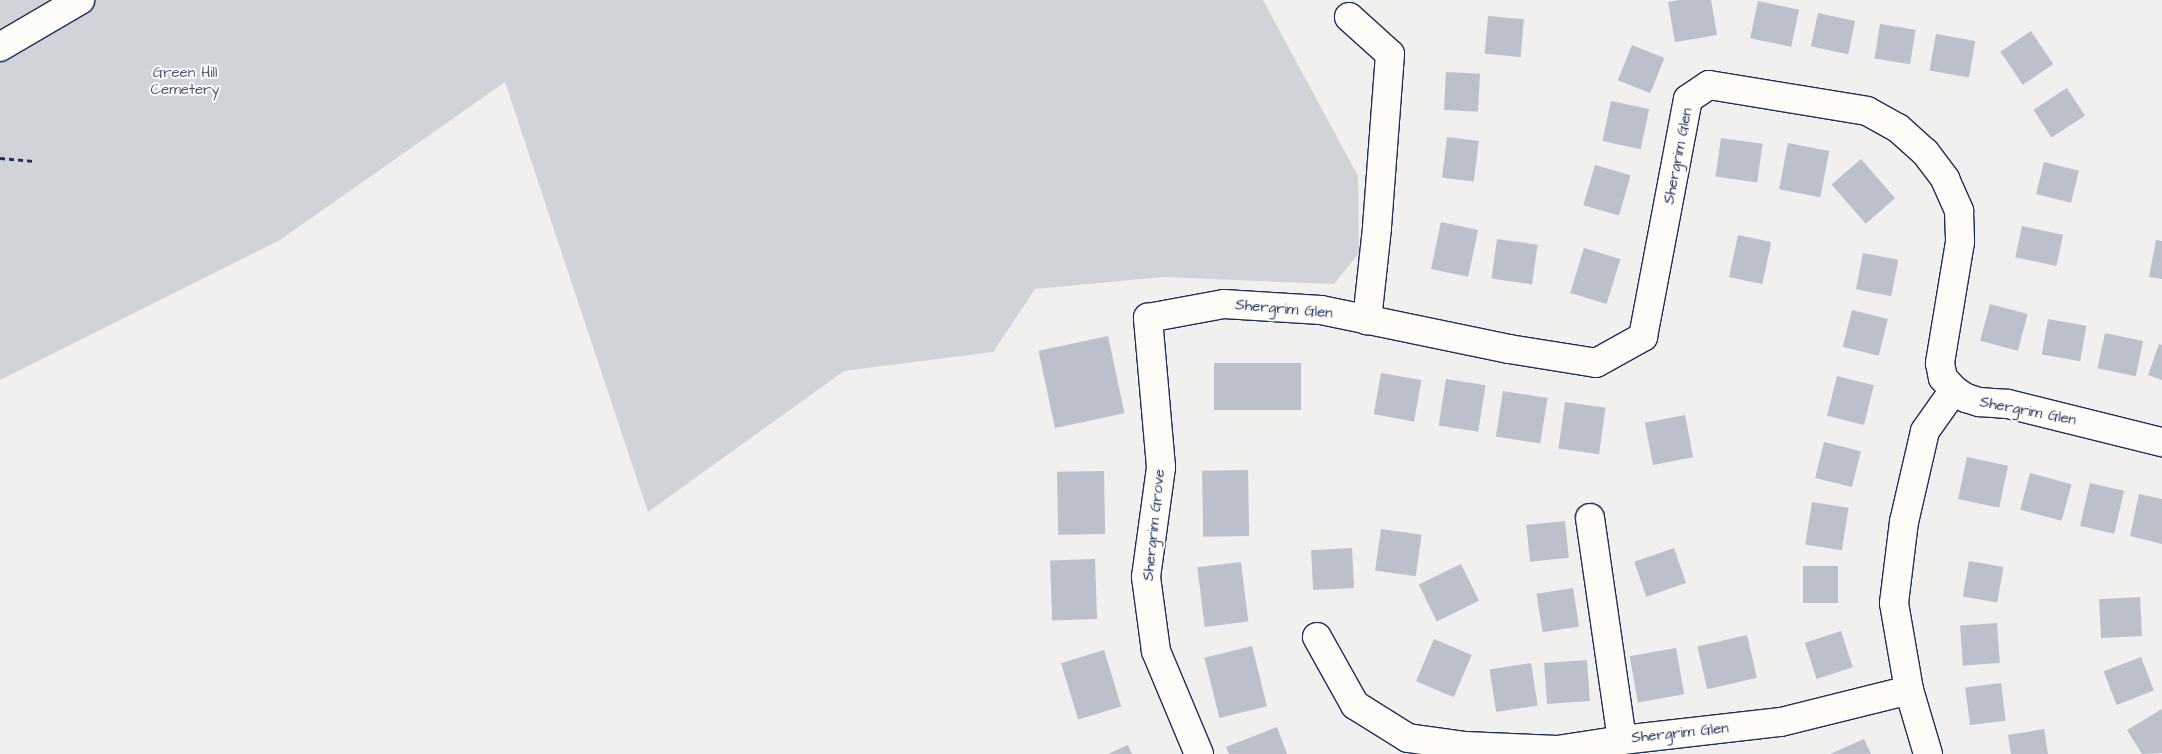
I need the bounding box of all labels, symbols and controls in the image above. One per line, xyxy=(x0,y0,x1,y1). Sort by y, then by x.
park label: Green Hill Cemetery xyxy=(150,63,220,98)
street label: Shergrim Glen xyxy=(1660,106,1696,206)
street label: Shergrim Glen xyxy=(1235,296,1333,322)
street label: Shergrim Glen xyxy=(1978,393,2078,429)
street label: Shergrim Grove xyxy=(1139,468,1169,582)
street label: Shergrim Glen xyxy=(1630,719,1730,747)

